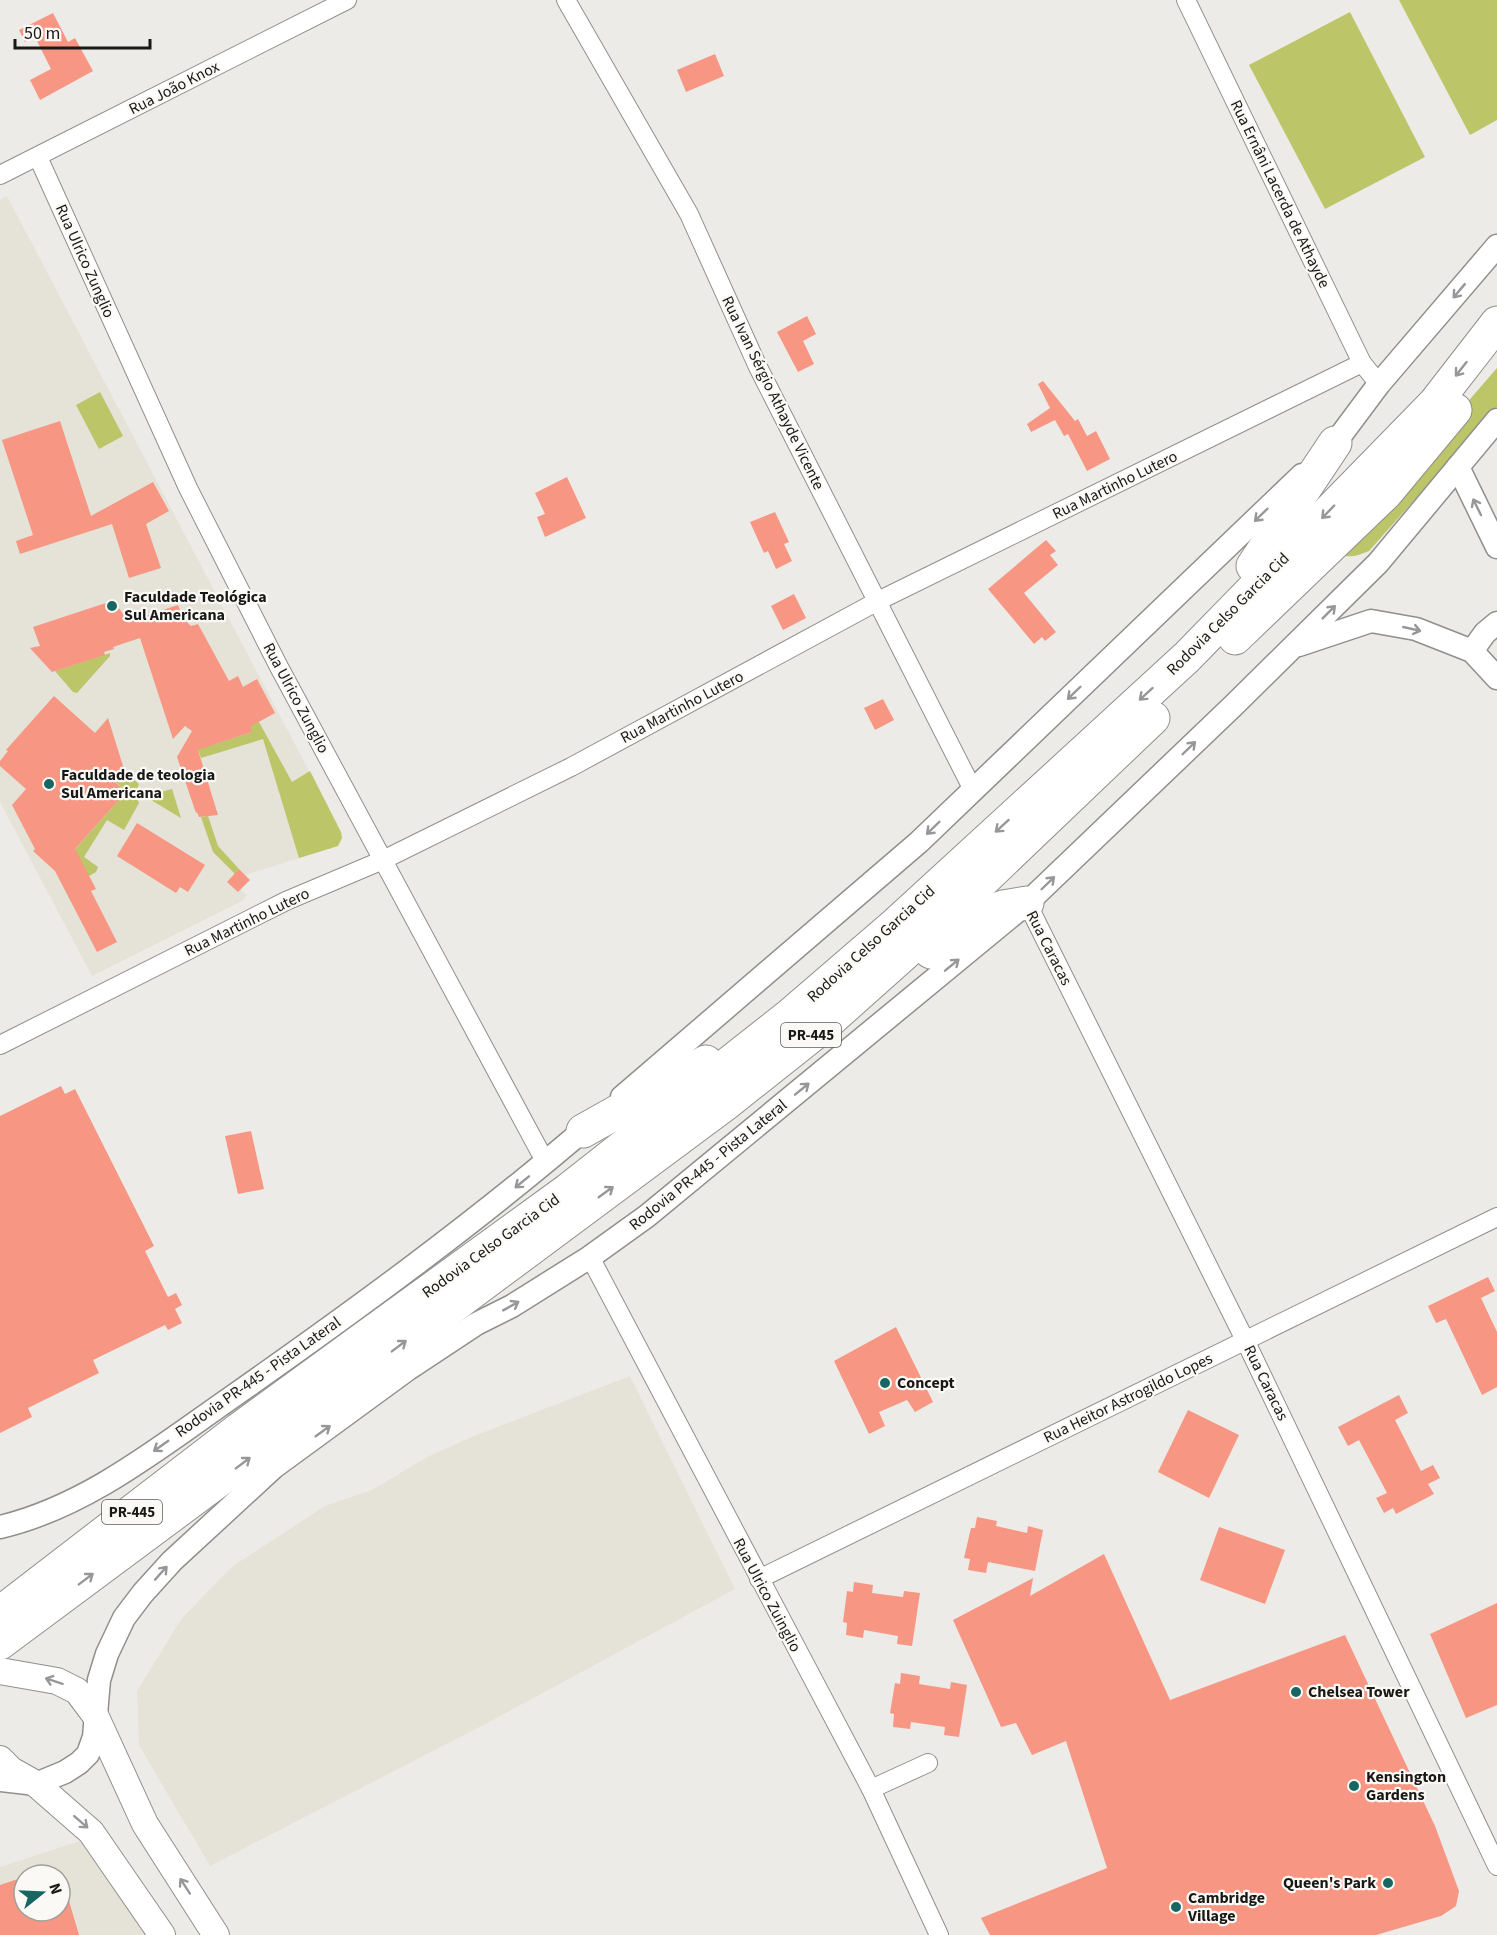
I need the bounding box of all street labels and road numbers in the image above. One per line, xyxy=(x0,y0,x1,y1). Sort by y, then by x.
street label: Rua João Knox xyxy=(125,56,223,120)
street label: Rua Ernâni Lacerda de Athayde xyxy=(1225,96,1335,292)
street label: Rua Ulrico Zunglio xyxy=(50,201,120,321)
street label: Rua Ivan Sérgio Athayde Vicente xyxy=(716,292,830,494)
street label: Rua Martinho Lutero xyxy=(1049,445,1181,525)
street label: Rodovia Celso Garcia Cid xyxy=(1162,548,1294,680)
street label: Rua Ulrico Zunglio xyxy=(258,639,334,757)
street label: Rua Martinho Lutero xyxy=(617,665,747,749)
street label: Rodovia Celso Garcia Cid xyxy=(802,881,940,1007)
street label: Rua Martinho Lutero xyxy=(181,882,313,962)
street label: Rua Caracas xyxy=(1021,907,1077,990)
road number: PR-445 xyxy=(781,1023,841,1047)
street label: Rodovia PR-445 - Pista Lateral xyxy=(624,1094,792,1236)
street label: Rodovia Celso Garcia Cid xyxy=(418,1189,564,1303)
street label: Rodovia PR-445 - Pista Lateral xyxy=(171,1311,345,1443)
street label: Rua Caracas xyxy=(1238,1342,1294,1425)
street label: Rua Heitor Astrogildo Lopes xyxy=(1040,1347,1216,1449)
road number: PR-445 xyxy=(102,1500,162,1524)
street label: Rua Ulrico Zuinglio xyxy=(728,1534,806,1656)

